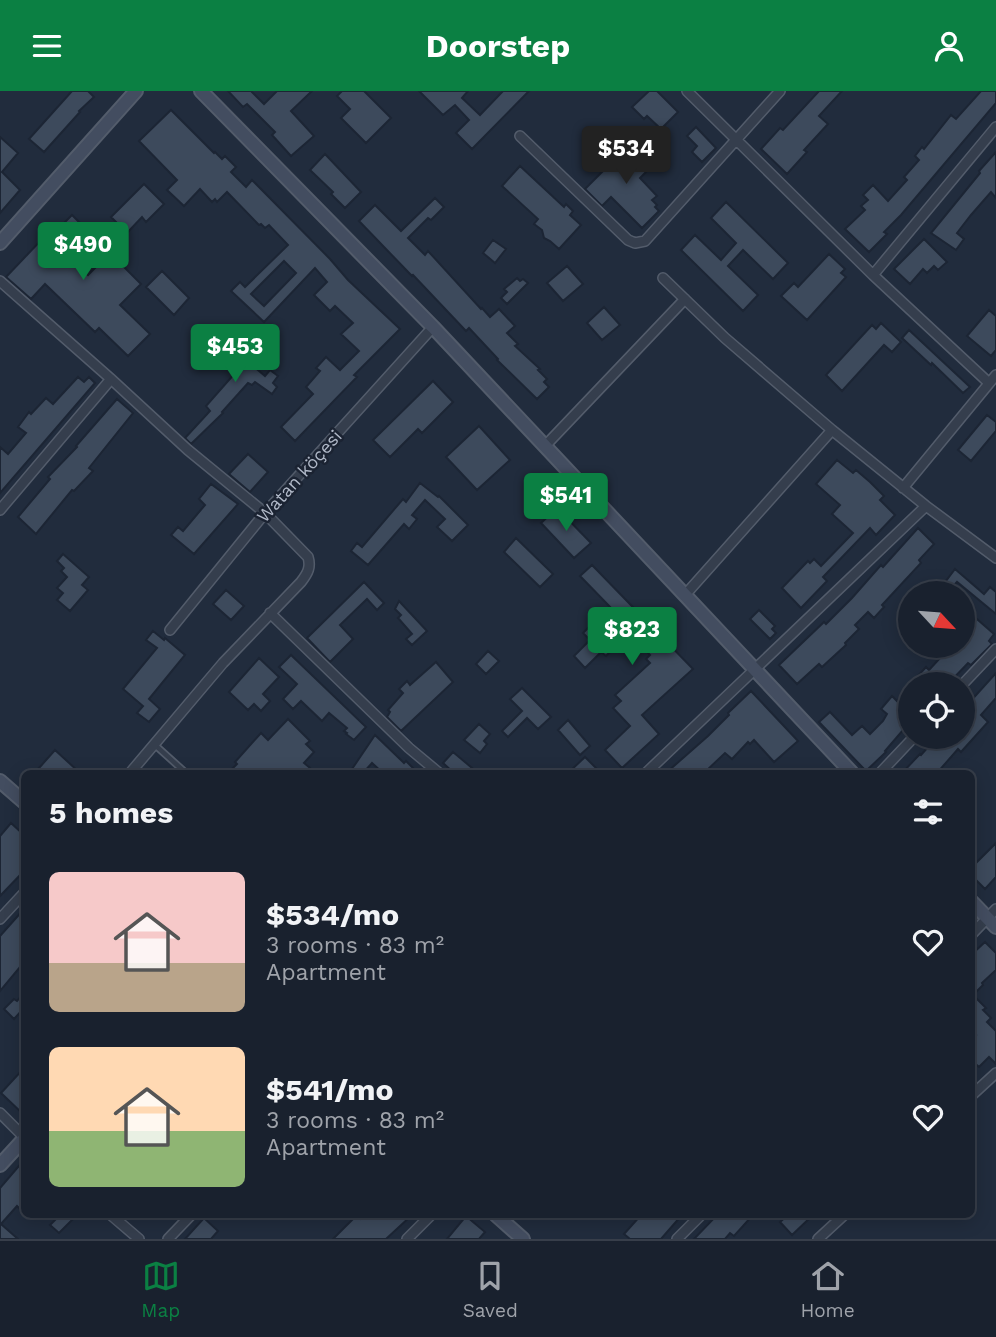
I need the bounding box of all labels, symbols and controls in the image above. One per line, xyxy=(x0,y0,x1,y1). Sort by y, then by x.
icon: menu xyxy=(28,27,66,65)
text: Doorstep xyxy=(426,27,570,65)
icon: person xyxy=(930,27,968,65)
pin: $534 xyxy=(585,127,667,186)
text: $534 xyxy=(598,135,654,162)
pin: $490 xyxy=(42,223,124,282)
text: $490 xyxy=(54,231,112,258)
pin: $453 xyxy=(194,324,276,384)
text: $453 xyxy=(207,333,263,360)
street label: Watan köçesi xyxy=(252,426,346,526)
pin: $541 xyxy=(525,473,607,533)
text: $541 xyxy=(540,482,592,509)
north arrow xyxy=(898,581,975,658)
map controls xyxy=(898,581,975,749)
pin: $823 xyxy=(591,607,673,667)
text: $823 xyxy=(604,616,660,643)
button: locate xyxy=(898,672,975,749)
icon: filters xyxy=(909,793,947,831)
text: 5 homes xyxy=(49,795,173,830)
text: $534/mo xyxy=(266,897,399,932)
icon: home xyxy=(105,900,189,984)
icon: heart xyxy=(909,923,947,961)
text: 3 rooms · 83 m² xyxy=(266,932,444,959)
text: Apartment xyxy=(266,959,386,986)
text: $541/mo xyxy=(266,1072,394,1107)
icon: home xyxy=(105,1075,189,1159)
icon: heart xyxy=(909,1098,947,1136)
text: 3 rooms · 83 m² xyxy=(266,1107,444,1134)
text: Apartment xyxy=(266,1134,386,1161)
tab: Map xyxy=(141,1257,180,1322)
tab: Saved xyxy=(463,1257,518,1322)
tab: Home xyxy=(800,1257,855,1322)

